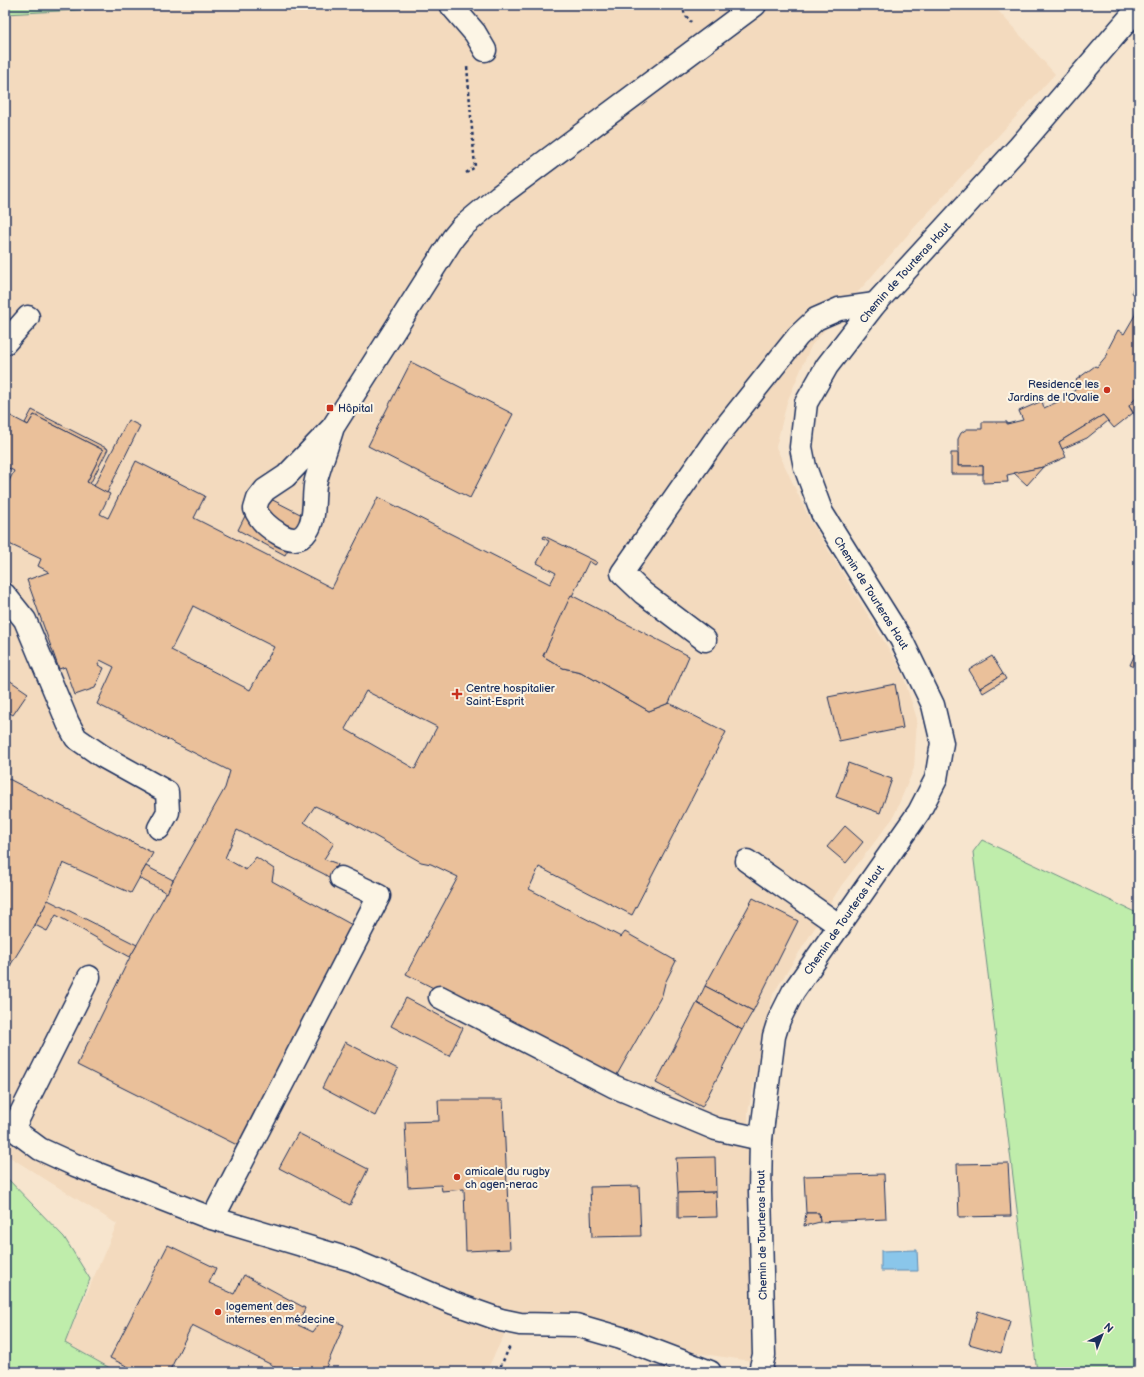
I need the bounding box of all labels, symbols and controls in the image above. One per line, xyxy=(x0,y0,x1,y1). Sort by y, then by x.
street label: Chemin de Tourteras Haut xyxy=(856,219,953,325)
place label: Residence les Jardins de l'Ovalie xyxy=(1008,378,1100,404)
marker: Residence les Jardins de l'Ovalie xyxy=(1102,385,1112,395)
place label: Hôpital xyxy=(338,402,373,415)
marker: Hôpital xyxy=(325,403,335,413)
street label: Chemin de Tourteras Haut xyxy=(831,534,911,652)
place label: Centre hospitalier Saint-Esprit xyxy=(466,682,556,708)
marker: Centre hospitalier Saint-Esprit xyxy=(451,688,463,700)
street label: Chemin de Tourteras Haut xyxy=(801,862,887,977)
place label: amicale du rugby ch agen-nerac xyxy=(465,1165,550,1191)
street label: Chemin de Tourteras Haut xyxy=(754,1169,770,1300)
marker: amicale du rugby ch agen-nerac xyxy=(452,1172,462,1182)
place label: logement des internes en médecine xyxy=(226,1300,335,1326)
marker: logement des internes en médecine xyxy=(213,1307,223,1317)
north arrow xyxy=(1082,1315,1122,1355)
text: N xyxy=(1101,1320,1116,1336)

